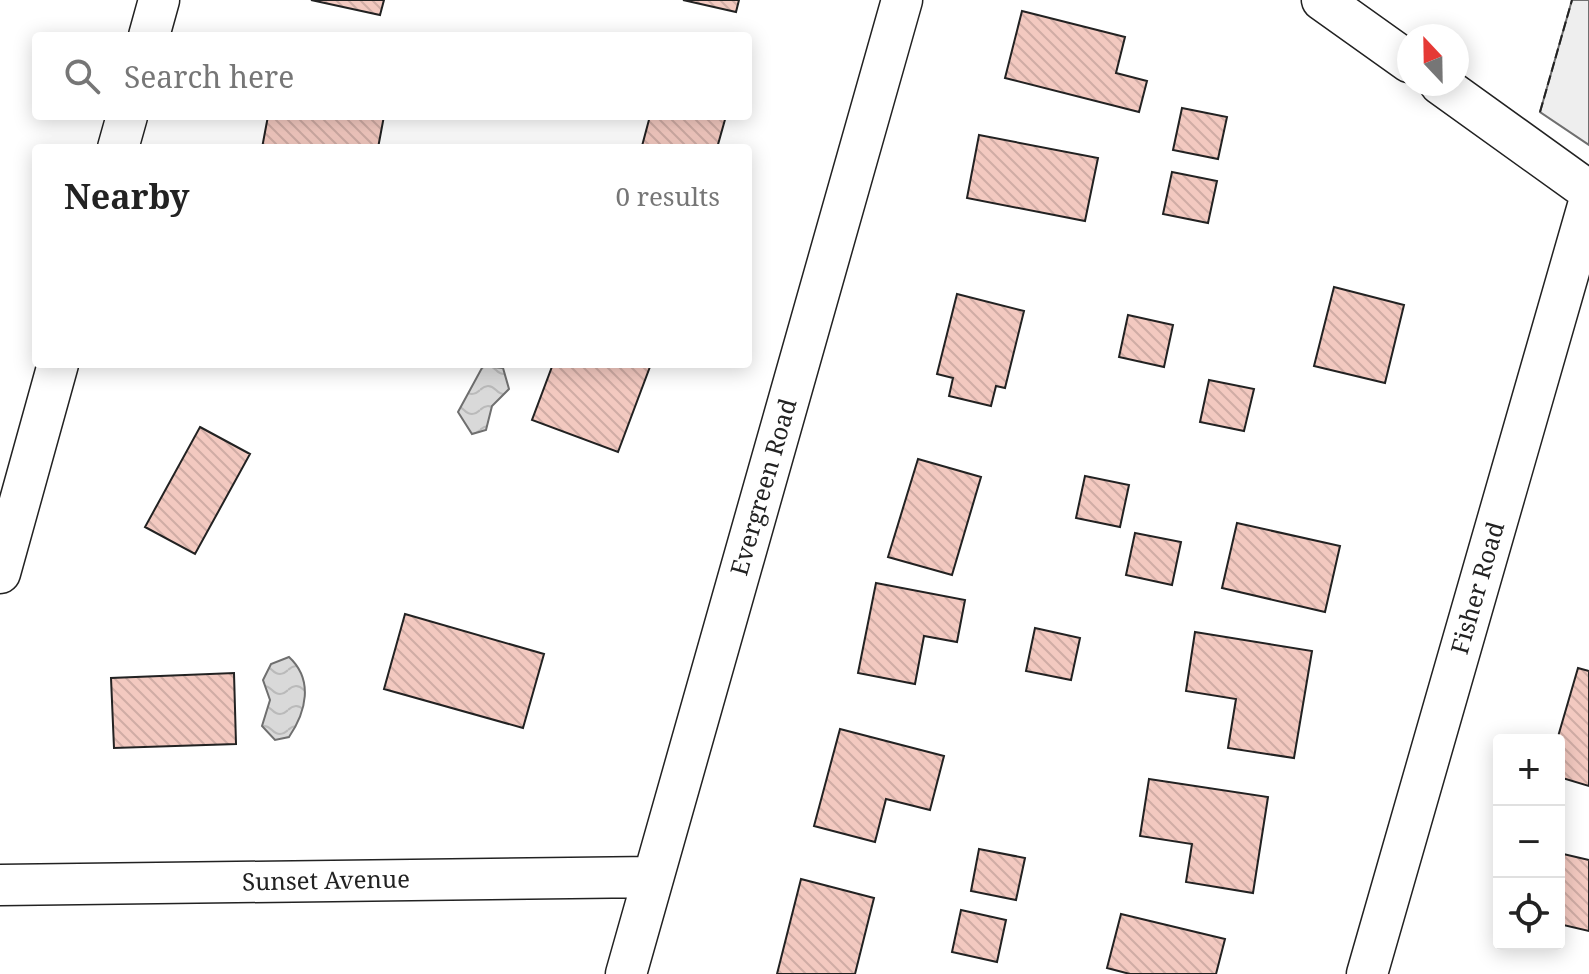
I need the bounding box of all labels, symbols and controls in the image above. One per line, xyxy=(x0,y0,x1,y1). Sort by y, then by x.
north arrow xyxy=(1397,24,1469,96)
search box xyxy=(32,32,752,120)
icon: search xyxy=(60,54,104,98)
text: Search here xyxy=(124,56,294,97)
text: Nearby xyxy=(64,173,190,219)
text: 0 results xyxy=(615,178,720,214)
street label: Evergreen Road xyxy=(722,394,804,579)
street label: Fisher Road xyxy=(1442,517,1511,658)
map controls xyxy=(1493,734,1565,950)
button: + xyxy=(1493,734,1565,806)
button: − xyxy=(1493,806,1565,878)
street label: Sunset Avenue xyxy=(242,862,410,897)
button: locate xyxy=(1493,878,1565,950)

